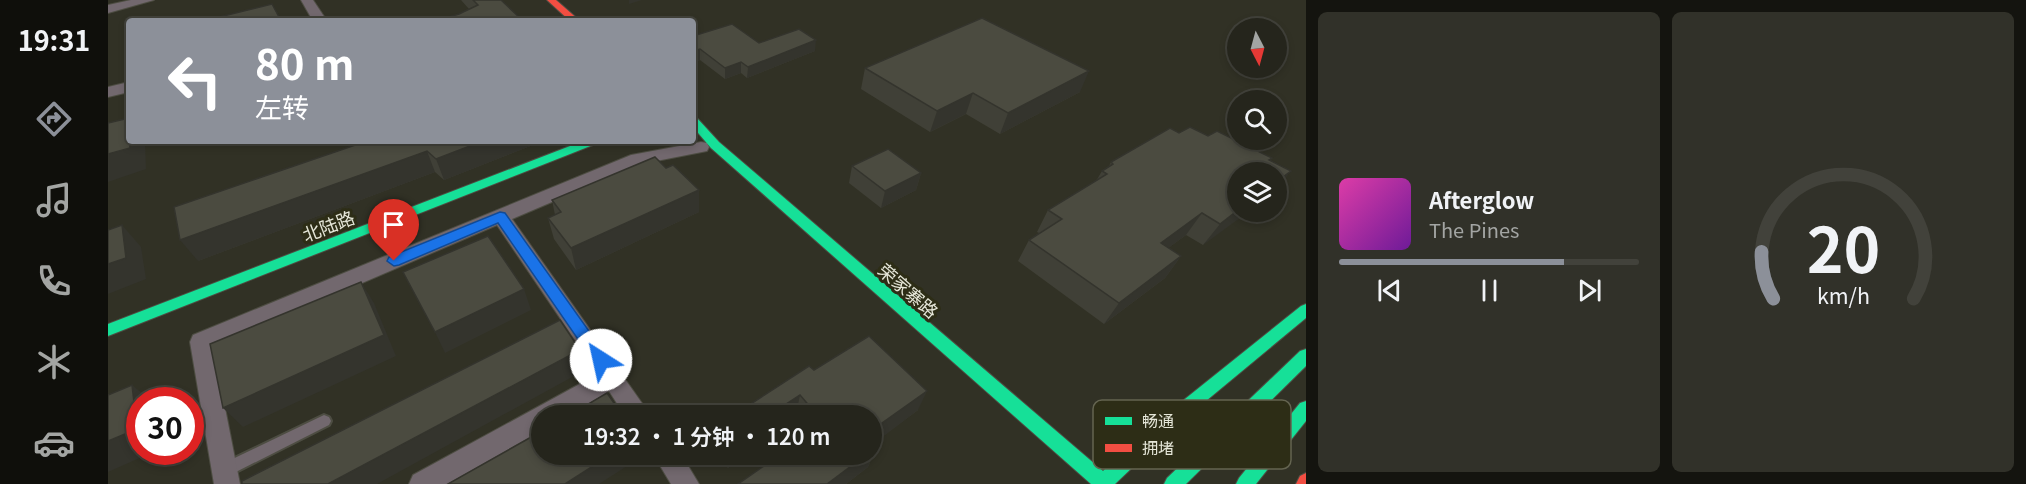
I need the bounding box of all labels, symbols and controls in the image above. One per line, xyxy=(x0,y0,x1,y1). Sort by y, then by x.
north arrow xyxy=(1227,18,1287,78)
map controls xyxy=(1227,18,1287,222)
text: 19:31 xyxy=(18,20,90,59)
text: 80 m xyxy=(255,31,355,92)
icon: left xyxy=(156,42,234,120)
text: 左转 xyxy=(255,87,309,126)
button: search xyxy=(1227,90,1287,150)
icon: directions xyxy=(33,98,75,140)
button: layers xyxy=(1227,162,1287,222)
icon: music xyxy=(33,179,75,221)
text: Afterglow xyxy=(1429,183,1534,215)
pin xyxy=(368,199,419,261)
text: 20 xyxy=(1806,201,1880,291)
street label: 北陆路 xyxy=(298,203,358,247)
icon: arrive xyxy=(377,208,410,241)
text: The Pines xyxy=(1429,215,1519,244)
street label: 荣家寨路 xyxy=(873,257,945,323)
icon: phone xyxy=(33,260,75,302)
icon: previous xyxy=(1373,274,1406,307)
icon: pause xyxy=(1473,274,1506,307)
icon: next xyxy=(1573,274,1606,307)
text: km/h xyxy=(1816,279,1870,310)
position arrow xyxy=(569,328,633,392)
icon: climate xyxy=(33,341,75,383)
speed limit sign: 30 xyxy=(126,387,204,465)
legend xyxy=(1093,400,1291,469)
text: 畅通 xyxy=(1142,408,1174,432)
text: 19:32 · 1 分钟 · 120 m xyxy=(583,419,830,451)
icon: car xyxy=(33,422,75,464)
text: 拥堵 xyxy=(1142,435,1174,459)

